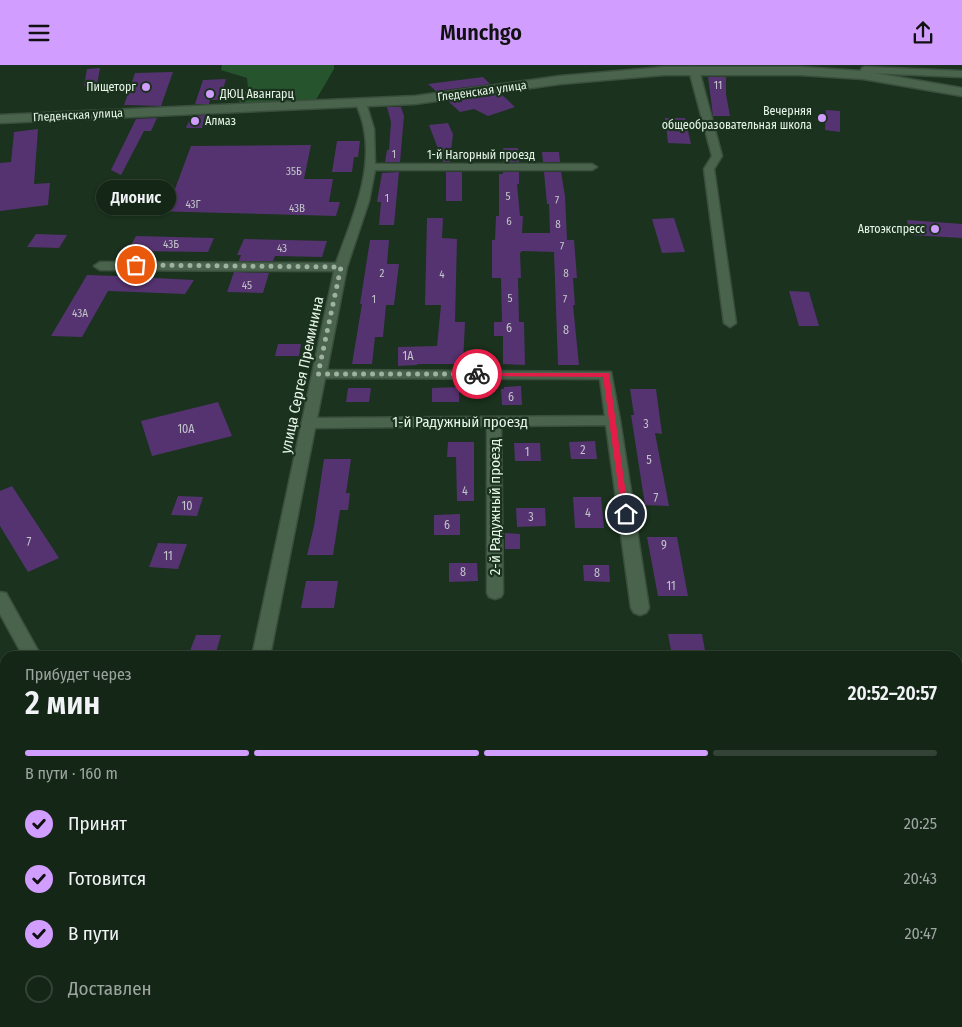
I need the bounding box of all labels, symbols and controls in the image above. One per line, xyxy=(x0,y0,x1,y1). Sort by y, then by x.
icon: menu xyxy=(25,19,53,47)
text: Munchgo xyxy=(440,19,522,46)
icon: share xyxy=(909,19,937,47)
street label: Гледенская улица xyxy=(436,78,528,104)
house number: 11 xyxy=(714,79,722,92)
place label: Пищеторг xyxy=(86,80,136,94)
marker: Пищеторг xyxy=(140,81,152,93)
place label: ДЮЦ Авангарц xyxy=(219,87,294,101)
marker: ДЮЦ Авангарц xyxy=(204,88,216,100)
place label: Вечерняя общеобразовательная школа xyxy=(662,104,812,132)
street label: Гледенская улица xyxy=(33,106,123,124)
marker: Вечерняя общеобразовательная школа xyxy=(816,112,828,124)
place label: Алмаз xyxy=(205,114,236,128)
marker: Алмаз xyxy=(189,115,201,127)
house number: 1 xyxy=(392,148,396,161)
street label: 1-й Нагорный проезд xyxy=(427,148,535,162)
house number: 35Б xyxy=(286,165,302,178)
callout: Дионис xyxy=(96,180,176,215)
text: Дионис xyxy=(111,188,161,207)
house number: 5 xyxy=(505,190,511,203)
house number: 1 xyxy=(385,192,389,205)
house number: 7 xyxy=(555,194,560,207)
house number: 43Г xyxy=(185,198,201,211)
house number: 43В xyxy=(289,202,305,215)
house number: 6 xyxy=(506,215,512,228)
house number: 8 xyxy=(555,218,561,231)
place label: Автоэкспресс xyxy=(858,222,925,236)
marker: Автоэкспресс xyxy=(929,223,941,235)
house number: 43Б xyxy=(163,238,179,251)
house number: 7 xyxy=(560,240,565,253)
house number: 43 xyxy=(277,242,287,255)
pin xyxy=(115,244,157,286)
icon: bag xyxy=(122,251,150,279)
house number: 2 xyxy=(380,267,385,280)
house number: 8 xyxy=(563,267,569,280)
house number: 4 xyxy=(439,268,445,281)
house number: 45 xyxy=(242,279,252,292)
house number: 5 xyxy=(507,292,513,305)
house number: 1 xyxy=(372,293,376,306)
house number: 7 xyxy=(563,293,568,306)
street label: улица Сергея Преминина xyxy=(277,295,327,455)
house number: 43А xyxy=(72,307,88,320)
house number: 6 xyxy=(506,321,512,335)
house number: 8 xyxy=(563,323,569,337)
house number: 1А xyxy=(403,349,414,363)
courier xyxy=(452,349,502,399)
icon: bike xyxy=(463,360,491,388)
house number: 6 xyxy=(508,390,514,404)
street label: 1-й Радужный проезд xyxy=(392,413,528,431)
house number: 3 xyxy=(643,417,649,431)
house number: 10А xyxy=(177,422,195,436)
street label: 2-й Радужный проезд xyxy=(486,439,504,575)
house number: 2 xyxy=(580,443,586,457)
house number: 1 xyxy=(525,445,529,459)
house number: 5 xyxy=(646,453,652,467)
house number: 4 xyxy=(462,484,468,498)
house number: 7 xyxy=(654,491,659,505)
pin xyxy=(605,493,647,535)
house number: 10 xyxy=(182,499,192,513)
icon: home xyxy=(612,500,640,528)
house number: 4 xyxy=(585,506,591,520)
house number: 3 xyxy=(528,510,534,524)
house number: 6 xyxy=(444,518,450,532)
house number: 7 xyxy=(27,535,32,549)
house number: 9 xyxy=(661,538,667,552)
house number: 11 xyxy=(163,549,173,563)
house number: 8 xyxy=(460,565,466,579)
house number: 8 xyxy=(594,566,600,580)
house number: 11 xyxy=(666,579,676,593)
text: Прибудет через xyxy=(25,665,132,684)
text: 20:52–20:57 xyxy=(848,682,937,705)
text: 2 мин xyxy=(25,684,100,722)
text: В пути · 160 m xyxy=(25,764,118,783)
icon: check xyxy=(25,810,53,838)
text: Принят xyxy=(68,812,127,835)
text: 20:25 xyxy=(904,814,937,833)
icon: check xyxy=(25,865,53,893)
text: Готовится xyxy=(68,867,146,890)
text: 20:43 xyxy=(904,869,937,888)
icon: check xyxy=(25,920,53,948)
text: В пути xyxy=(68,922,119,945)
text: 20:47 xyxy=(904,924,937,943)
text: Доставлен xyxy=(68,977,152,1000)

